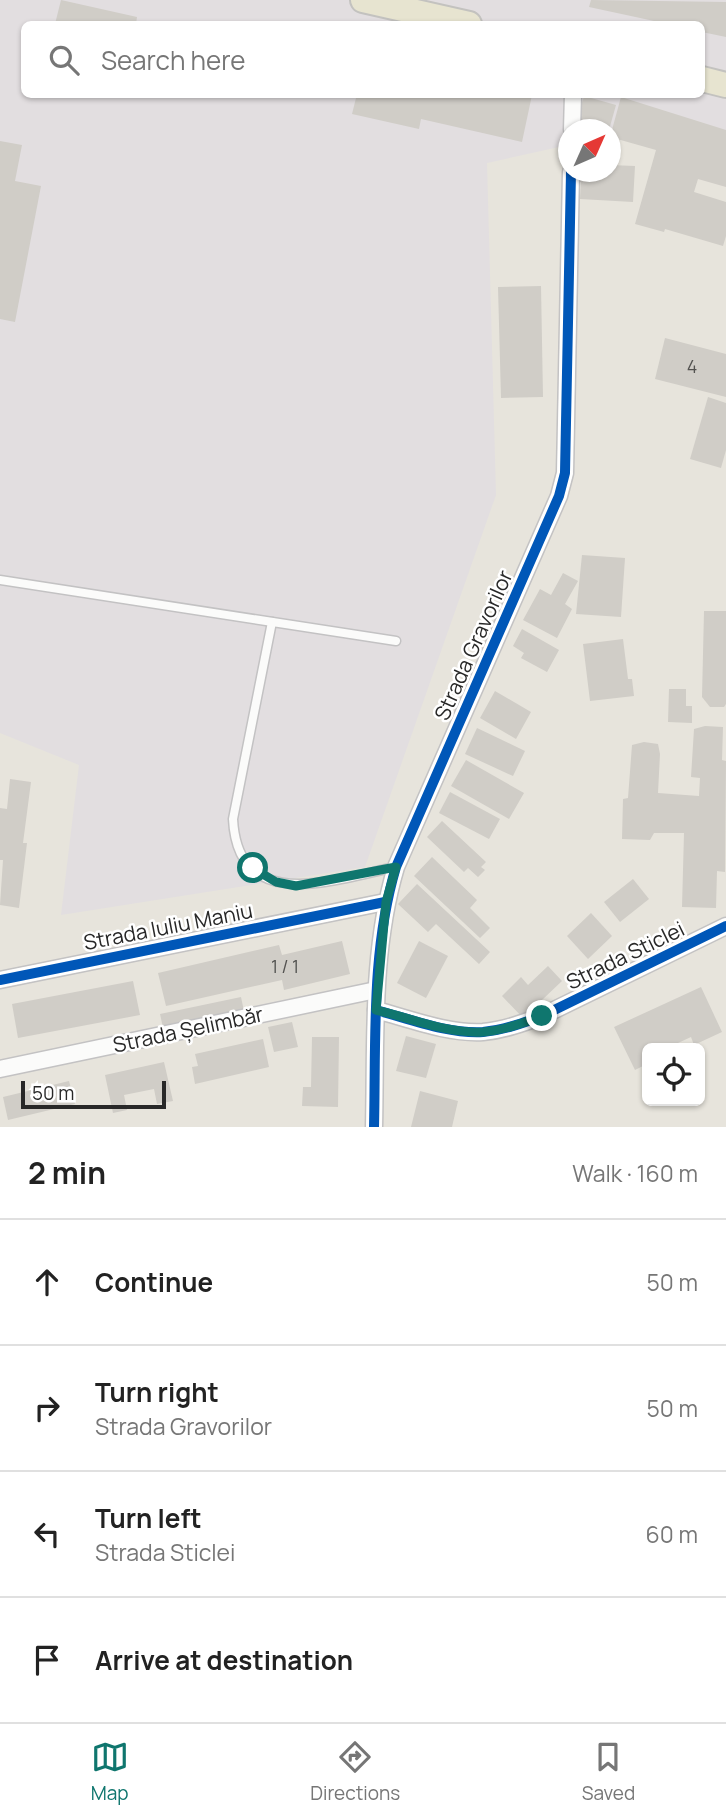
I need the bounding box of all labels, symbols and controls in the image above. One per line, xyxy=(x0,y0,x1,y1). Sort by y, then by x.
search box xyxy=(21,21,705,98)
icon: search xyxy=(45,41,83,79)
text: Search here xyxy=(101,42,246,78)
north arrow xyxy=(558,119,621,182)
house number: 4 xyxy=(687,354,697,378)
street label: Strada Gravorilor xyxy=(427,565,519,725)
route start xyxy=(237,852,268,883)
street label: Strada Iuliu Maniu xyxy=(81,896,255,956)
street label: Strada Sticlei xyxy=(561,914,689,996)
house number: 1 / 1 xyxy=(271,954,299,978)
street label: Strada Șelimbăr xyxy=(110,999,266,1059)
route end xyxy=(526,1000,557,1031)
map controls xyxy=(642,1043,705,1106)
button: locate xyxy=(642,1043,705,1106)
scale bar xyxy=(21,1078,166,1110)
text: 50 m xyxy=(32,1080,74,1106)
text: 2 min xyxy=(28,1152,106,1193)
text: Walk · 160 m xyxy=(572,1157,698,1189)
icon: ahead xyxy=(28,1263,66,1301)
text: Continue xyxy=(95,1264,213,1300)
text: 50 m xyxy=(647,1266,698,1298)
text: Turn right xyxy=(95,1374,219,1410)
icon: right xyxy=(28,1389,66,1427)
text: 50 m xyxy=(647,1392,698,1424)
text: Strada Gravorilor xyxy=(95,1410,272,1442)
text: Turn left xyxy=(95,1500,202,1536)
icon: left xyxy=(28,1515,66,1553)
text: 60 m xyxy=(646,1518,698,1550)
text: Strada Sticlei xyxy=(95,1536,235,1568)
icon: arrive xyxy=(28,1641,66,1679)
text: Arrive at destination xyxy=(95,1642,353,1678)
tab: Map xyxy=(91,1738,129,1806)
tab: Directions xyxy=(310,1738,400,1806)
tab: Saved xyxy=(582,1738,635,1806)

